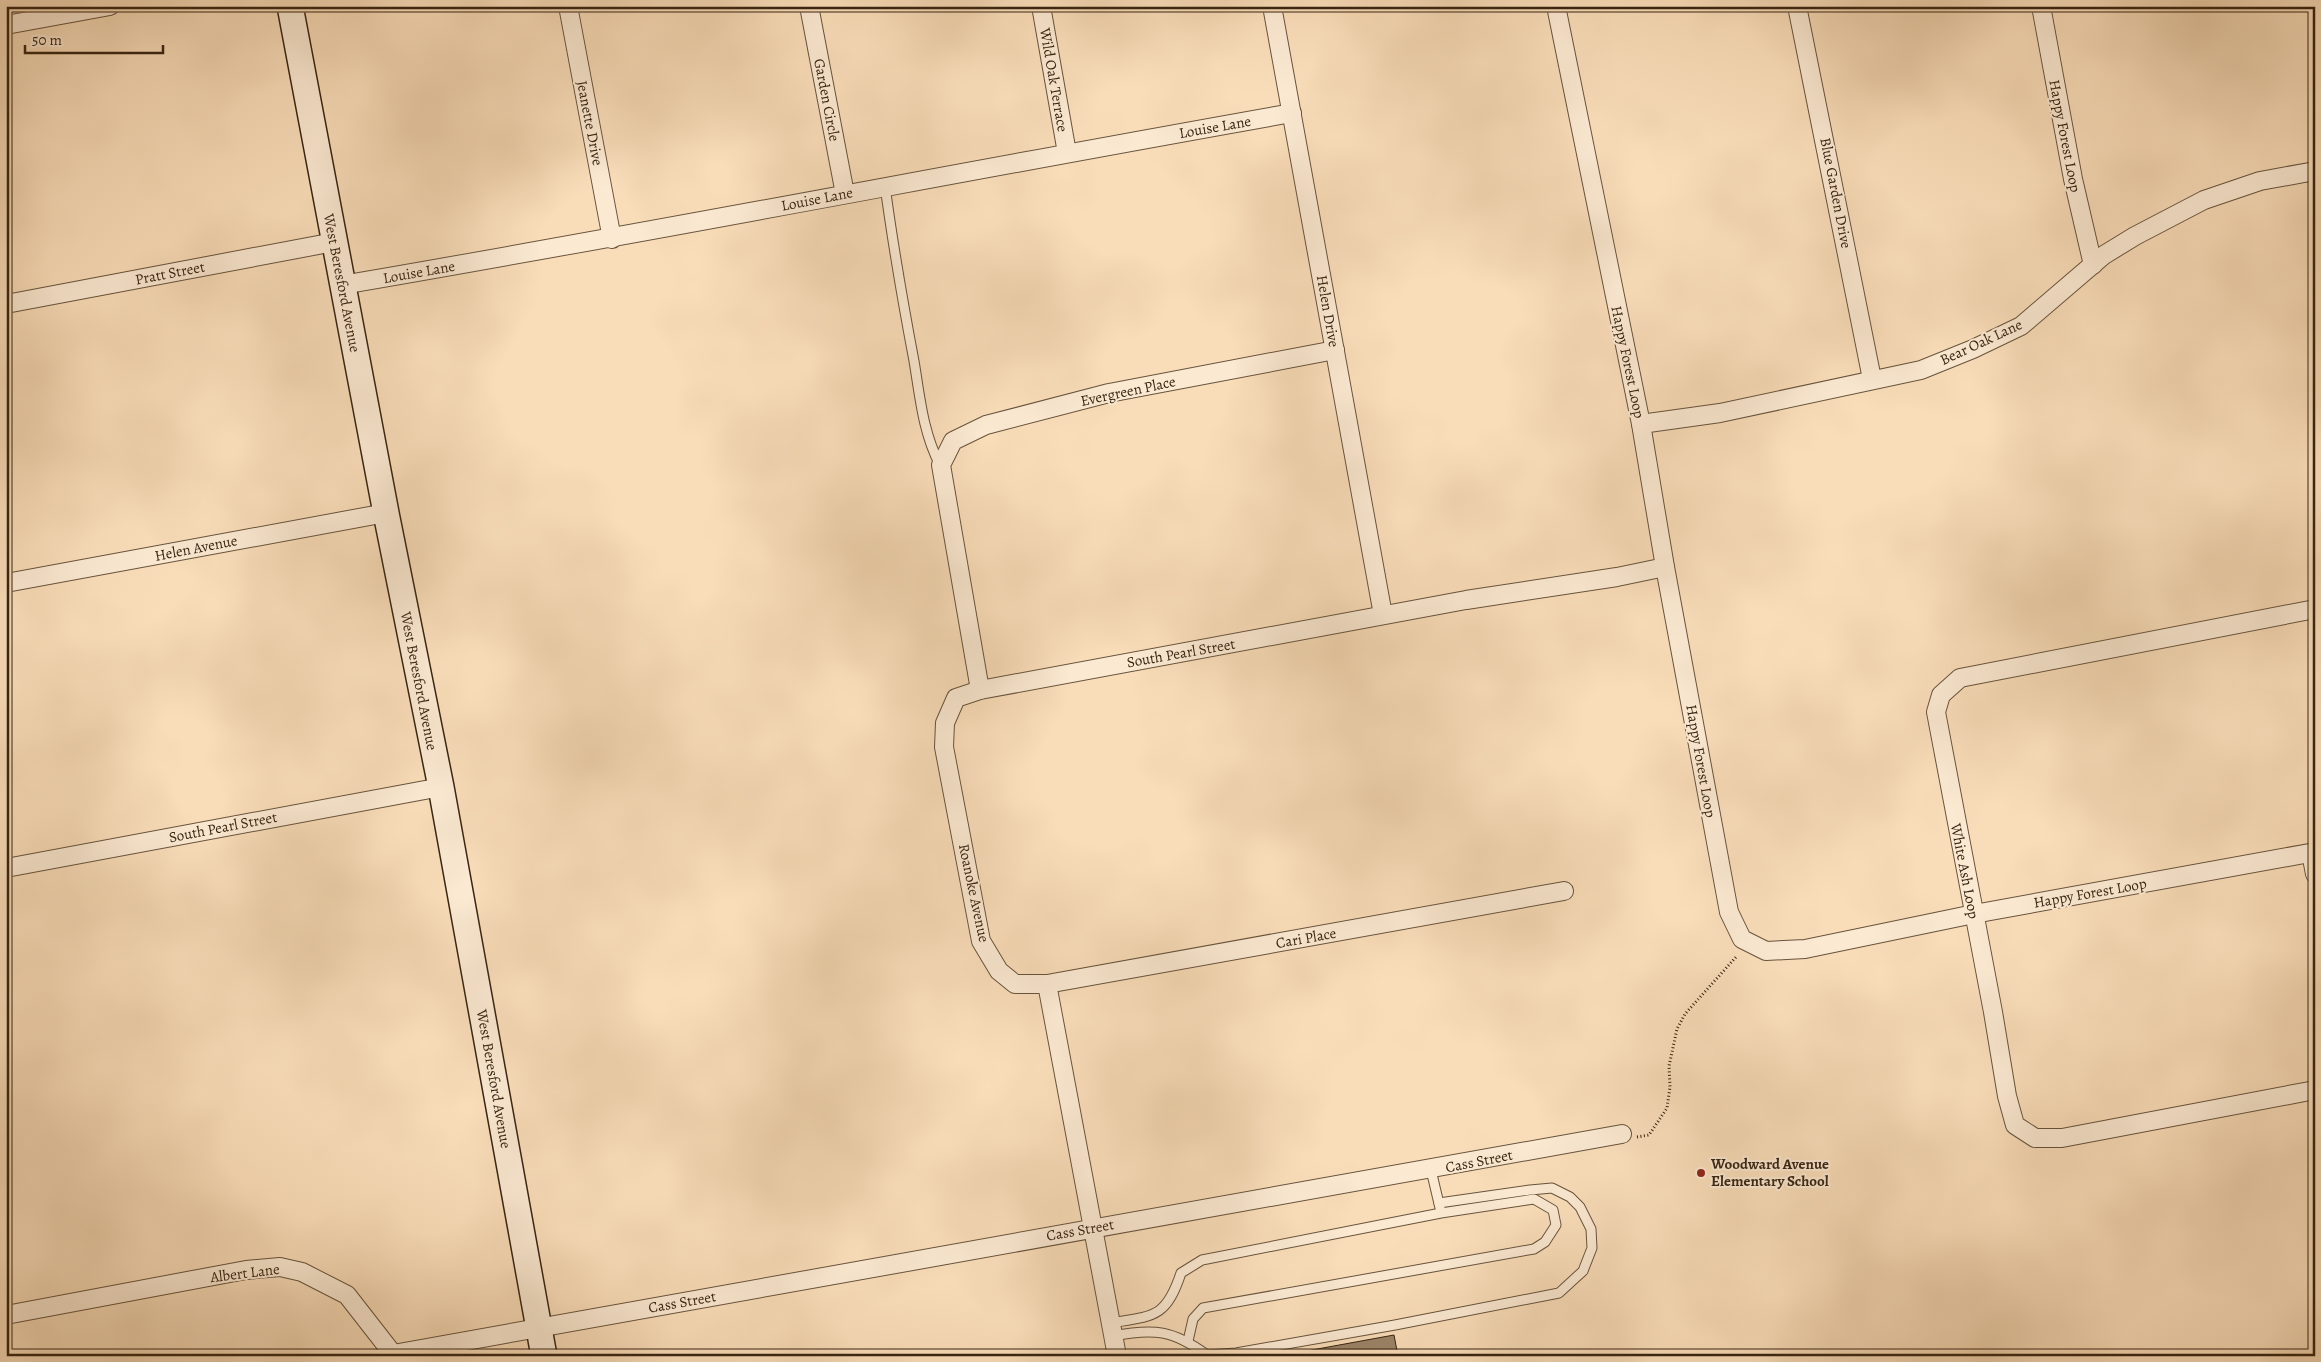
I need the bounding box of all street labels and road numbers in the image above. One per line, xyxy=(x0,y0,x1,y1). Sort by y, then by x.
street label: Wild Oak Terrace xyxy=(1035,25,1073,134)
street label: Garden Circle xyxy=(809,57,845,143)
street label: Happy Forest Loop xyxy=(2044,78,2086,194)
street label: Jeanette Drive xyxy=(572,79,608,167)
street label: Louise Lane xyxy=(1177,111,1253,143)
street label: Blue Garden Drive xyxy=(1815,136,1857,250)
street label: Louise Lane xyxy=(779,182,855,216)
street label: West Beresford Avenue xyxy=(319,211,365,354)
street label: Pratt Street xyxy=(134,256,207,290)
street label: Louise Lane xyxy=(381,256,457,288)
street label: Helen Drive xyxy=(1312,273,1344,349)
street label: Happy Forest Loop xyxy=(1606,304,1650,420)
street label: Bear Oak Lane xyxy=(1937,314,2026,370)
street label: Evergreen Place xyxy=(1079,371,1178,411)
street label: Helen Avenue xyxy=(153,530,239,566)
street label: West Beresford Avenue xyxy=(396,609,442,752)
street label: South Pearl Street xyxy=(1125,634,1237,672)
street label: Happy Forest Loop xyxy=(1681,703,1721,819)
street label: South Pearl Street xyxy=(167,807,279,847)
street label: White Ash Loop xyxy=(1946,821,1984,921)
street label: Roanoke Avenue xyxy=(954,842,994,944)
street label: Happy Forest Loop xyxy=(2032,873,2148,913)
street label: Cari Place xyxy=(1274,923,1338,953)
street label: West Beresford Avenue xyxy=(472,1007,516,1150)
street label: Cass Street xyxy=(1444,1145,1514,1177)
street label: Cass Street xyxy=(1045,1214,1115,1246)
street label: Albert Lane xyxy=(208,1259,281,1287)
street label: Cass Street xyxy=(647,1286,717,1318)

